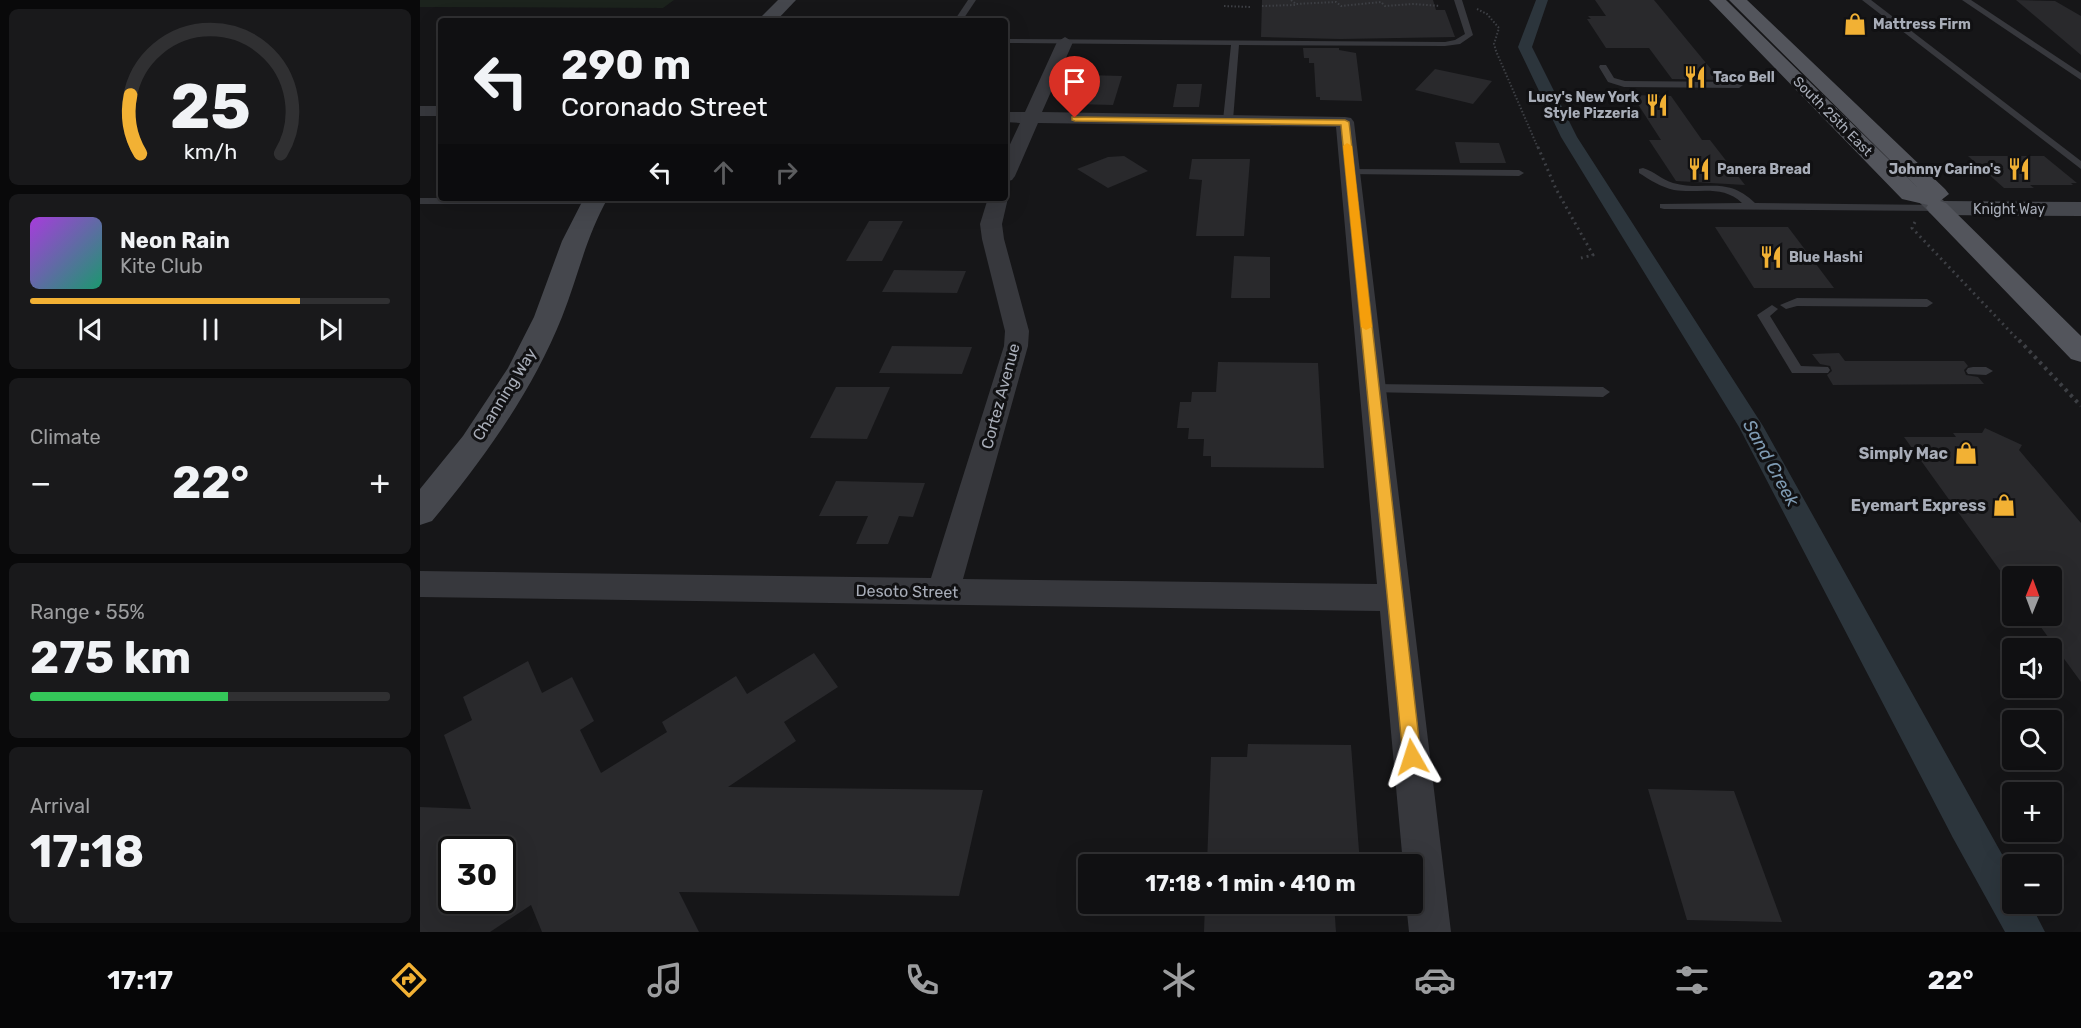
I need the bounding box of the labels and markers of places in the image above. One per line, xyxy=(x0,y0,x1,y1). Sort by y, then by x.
shop icon: Mattress Firm xyxy=(1842,11,1868,37)
place label: Mattress Firm xyxy=(1873,16,1971,33)
pin xyxy=(1049,56,1100,118)
restaurant icon: Taco Bell xyxy=(1682,64,1708,90)
place label: Taco Bell xyxy=(1713,69,1775,86)
place label: Lucy's New York Style Pizzeria xyxy=(1528,89,1640,122)
restaurant icon: Lucy's New York Style Pizzeria xyxy=(1644,92,1670,118)
restaurant icon: Panera Bread xyxy=(1686,156,1712,182)
restaurant icon: Johnny Carino's xyxy=(2006,156,2032,182)
place label: Panera Bread xyxy=(1717,161,1811,178)
place label: Johnny Carino's xyxy=(1889,161,2001,178)
restaurant icon: Blue Hashi xyxy=(1758,244,1784,270)
place label: Blue Hashi xyxy=(1789,249,1863,266)
shop icon: Simply Mac xyxy=(1953,440,1979,466)
place label: Simply Mac xyxy=(1859,444,1948,463)
shop icon: Eyemart Express xyxy=(1991,492,2017,518)
place label: Eyemart Express xyxy=(1851,496,1986,515)

